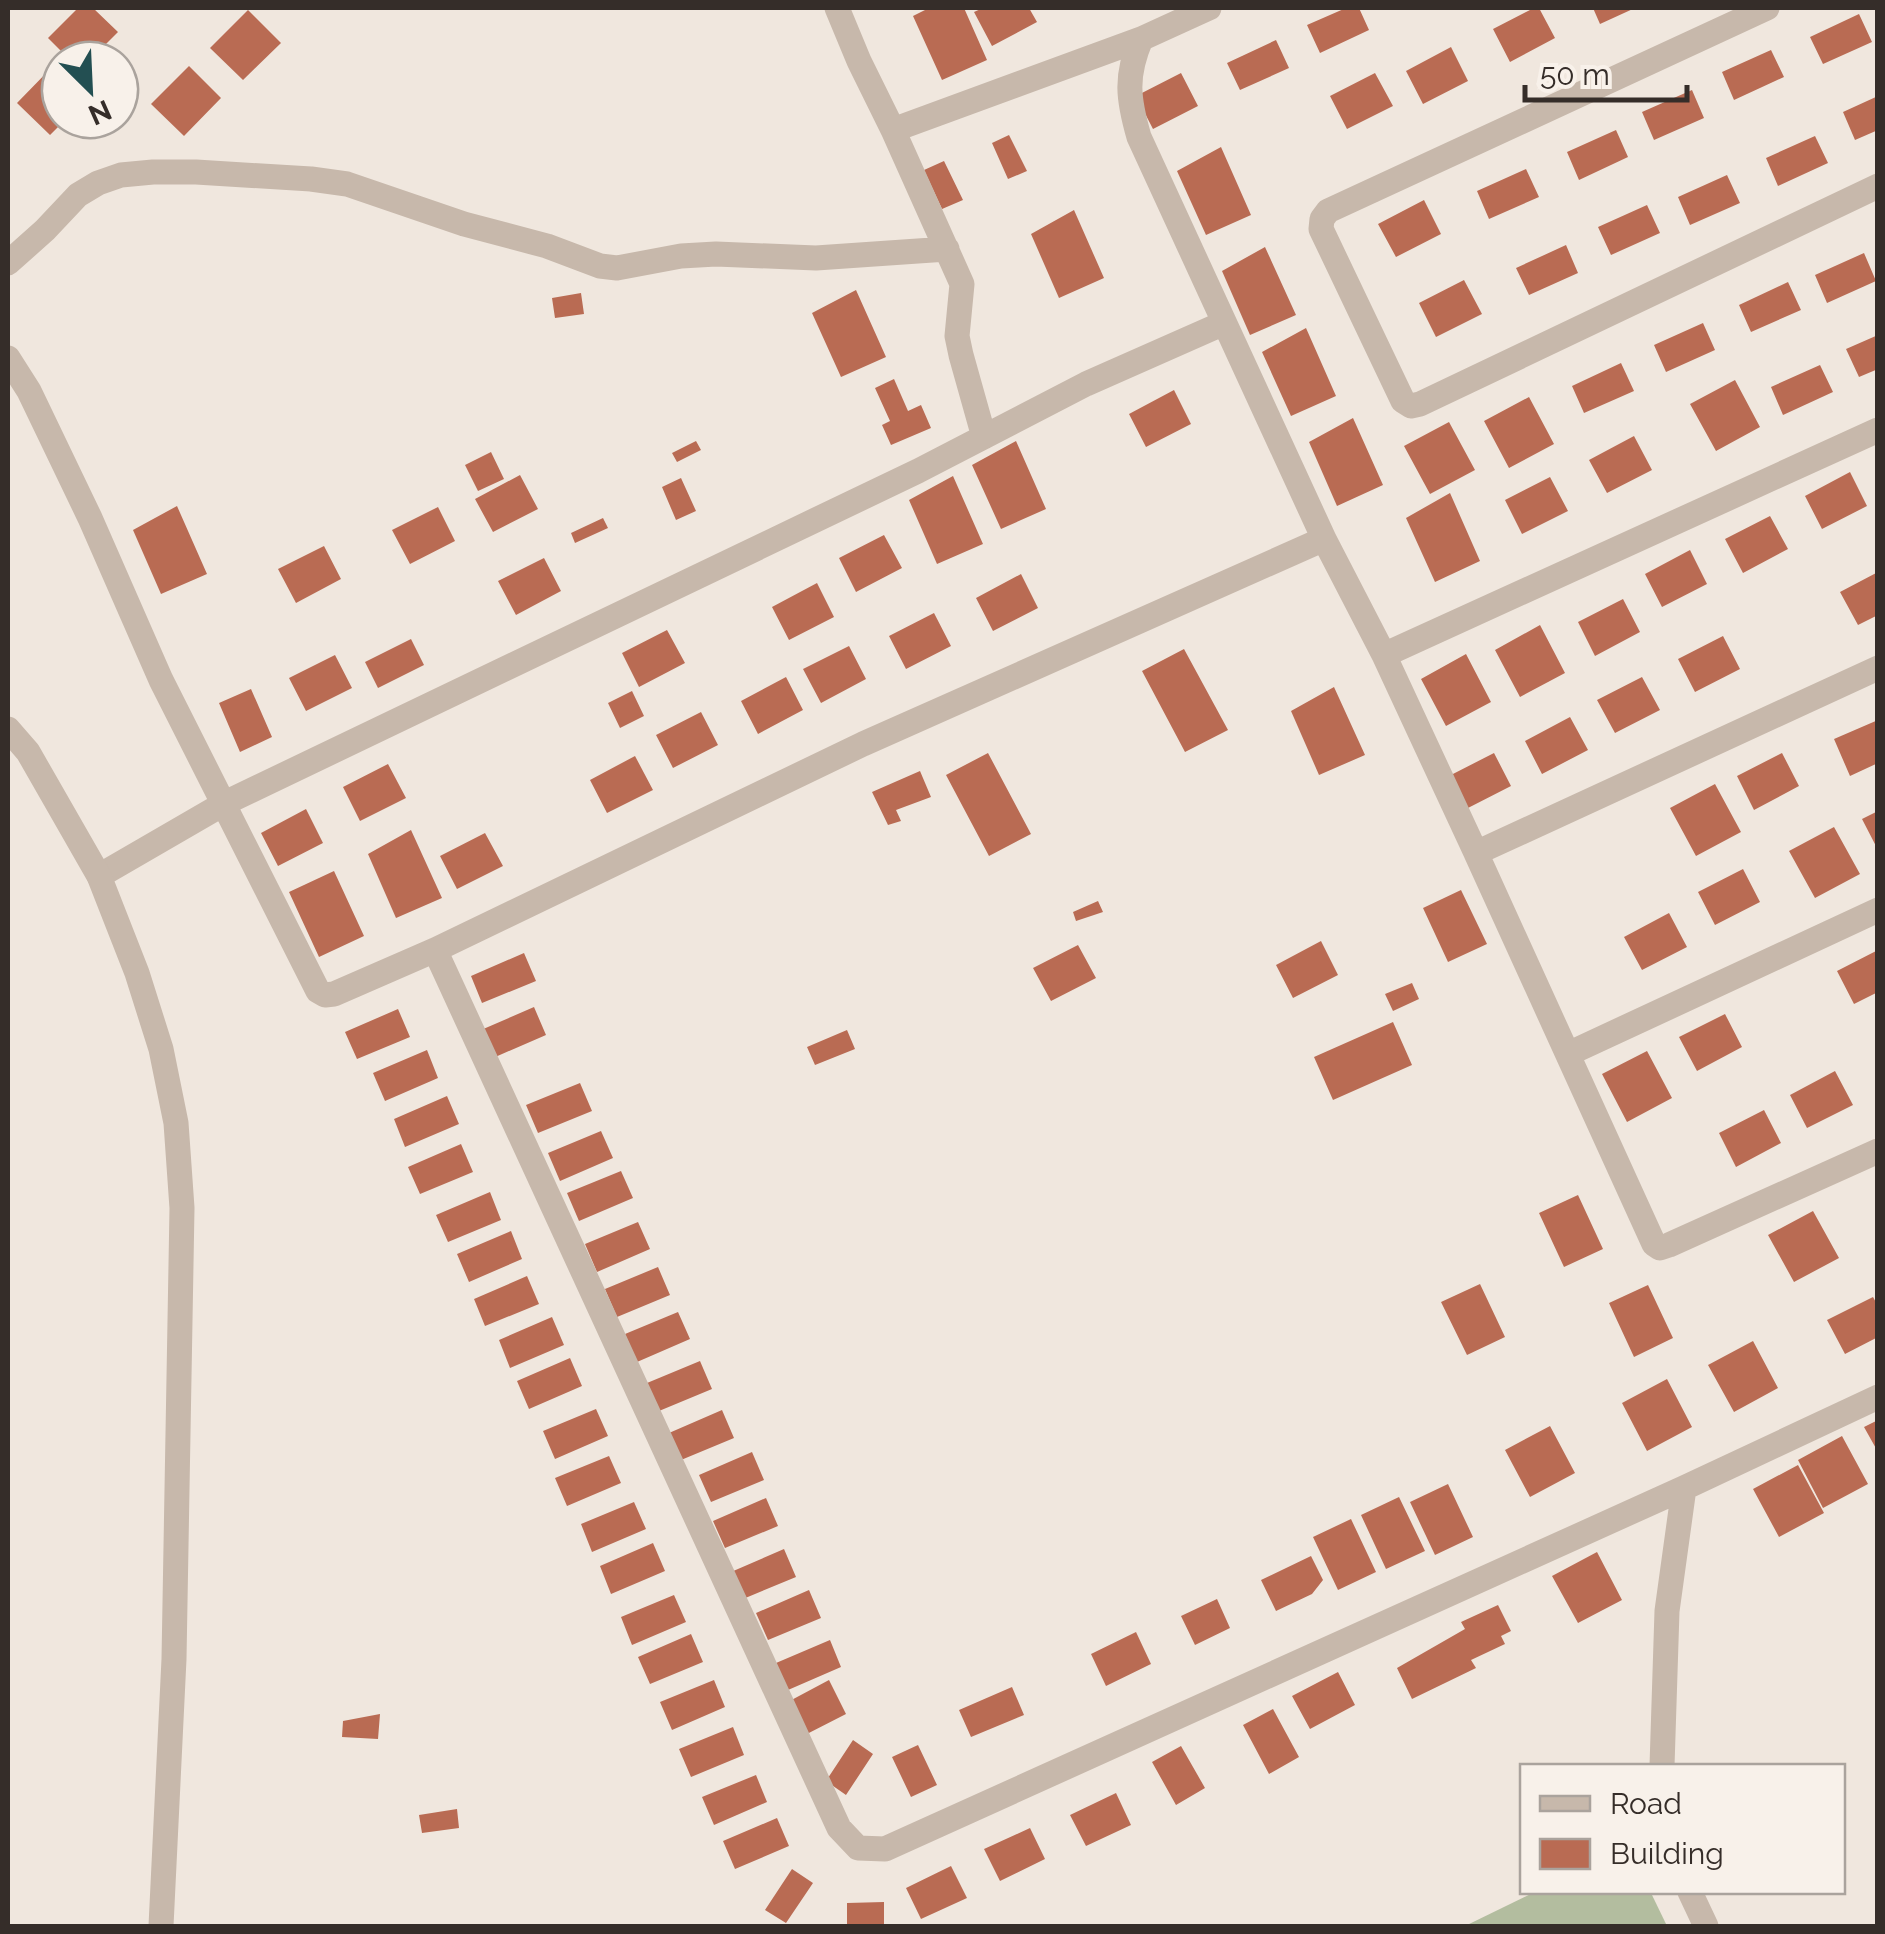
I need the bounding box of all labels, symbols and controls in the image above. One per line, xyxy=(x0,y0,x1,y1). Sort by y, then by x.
north arrow xyxy=(40,40,140,140)
scale bar xyxy=(1525,40,1688,102)
text: 50 m xyxy=(1540,57,1610,92)
text: N xyxy=(83,93,116,132)
legend xyxy=(1520,1764,1845,1894)
text: Road xyxy=(1610,1786,1682,1821)
text: Building xyxy=(1610,1836,1724,1871)

